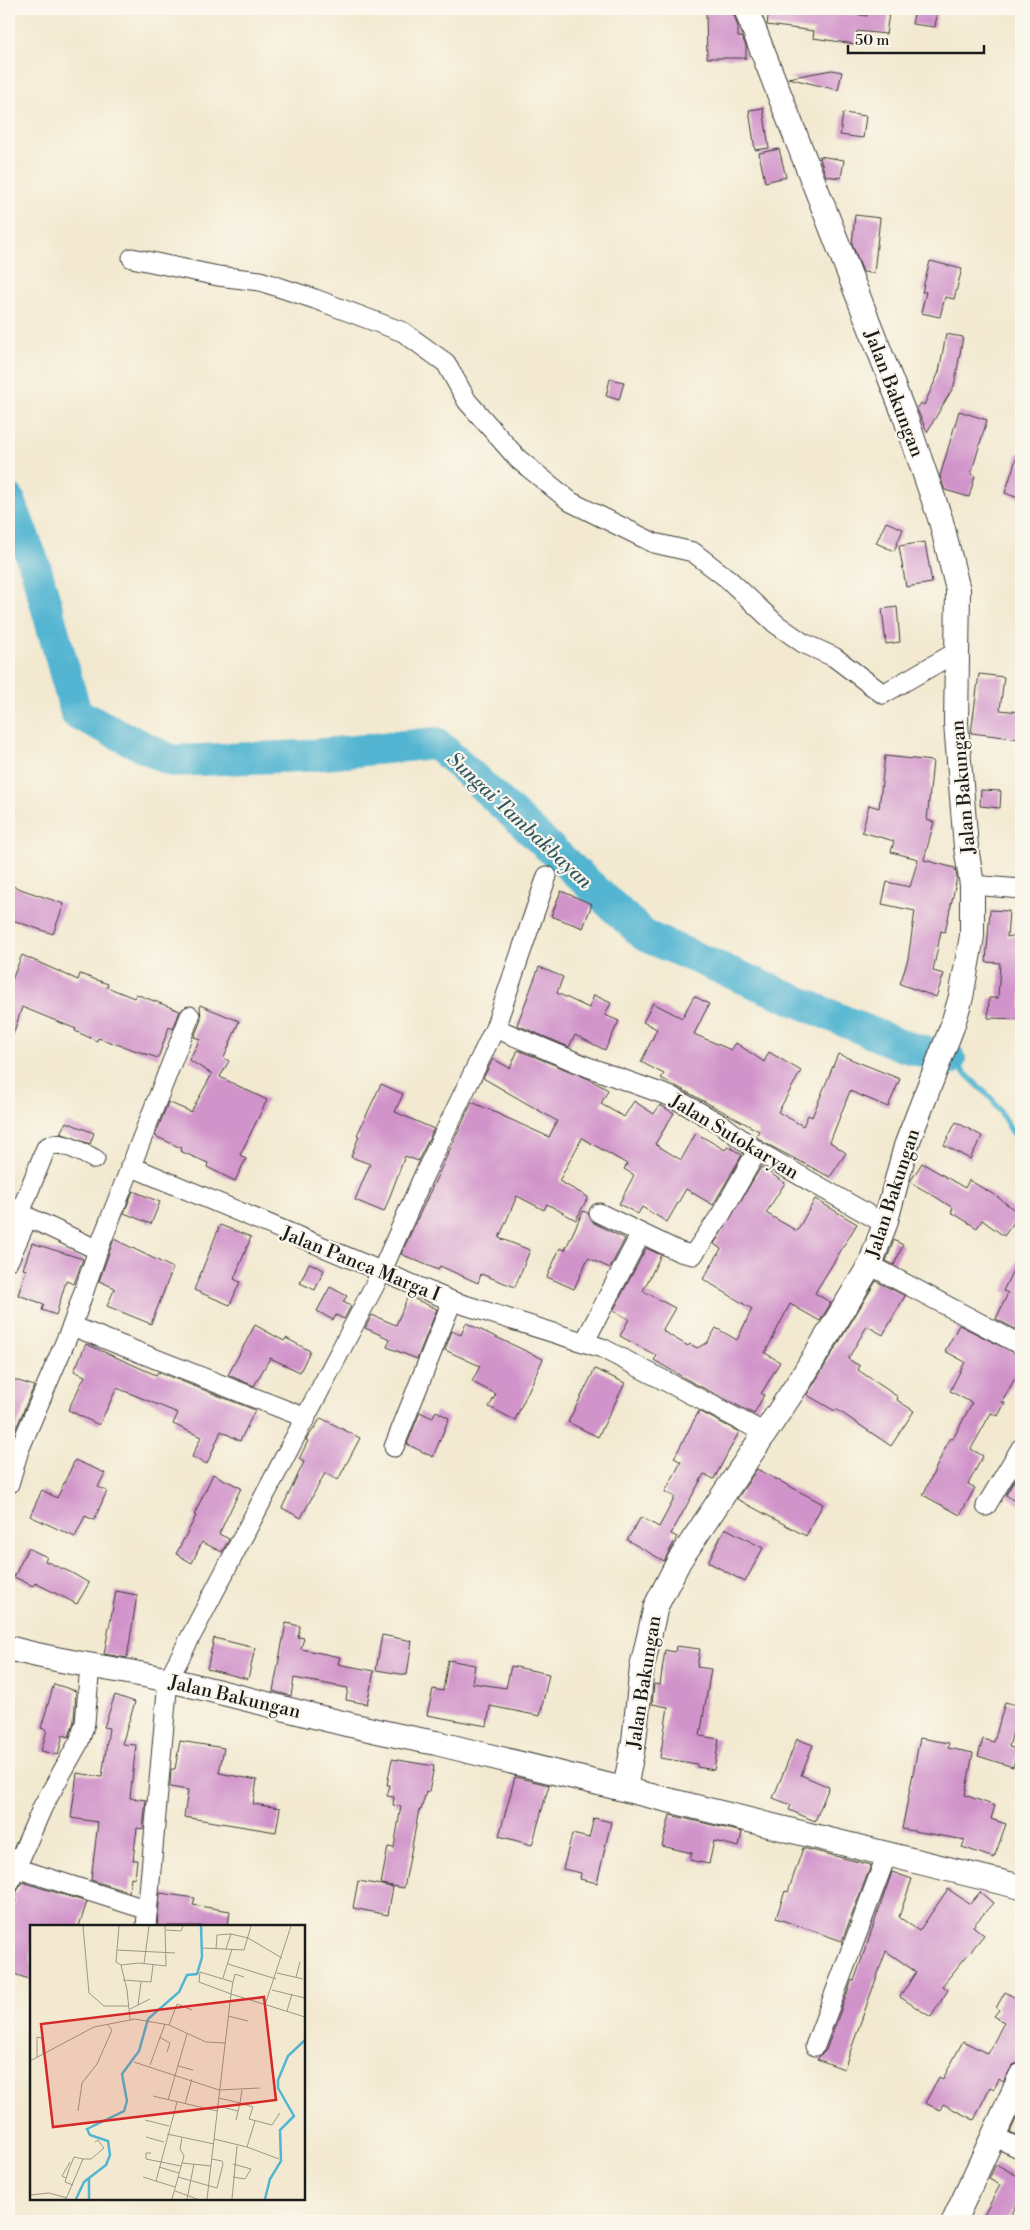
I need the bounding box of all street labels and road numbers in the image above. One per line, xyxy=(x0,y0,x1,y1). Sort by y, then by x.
street label: Jalan Bakungan xyxy=(858,325,929,460)
street label: Jalan Bakungan xyxy=(945,719,981,856)
street label: Jalan Sutokaryan xyxy=(665,1088,803,1185)
street label: Jalan Bakungan xyxy=(860,1126,925,1262)
street label: Jalan Panca Marga I xyxy=(277,1221,444,1307)
street label: Jalan Bakungan xyxy=(621,1614,666,1751)
street label: Jalan Bakungan xyxy=(166,1670,303,1724)

